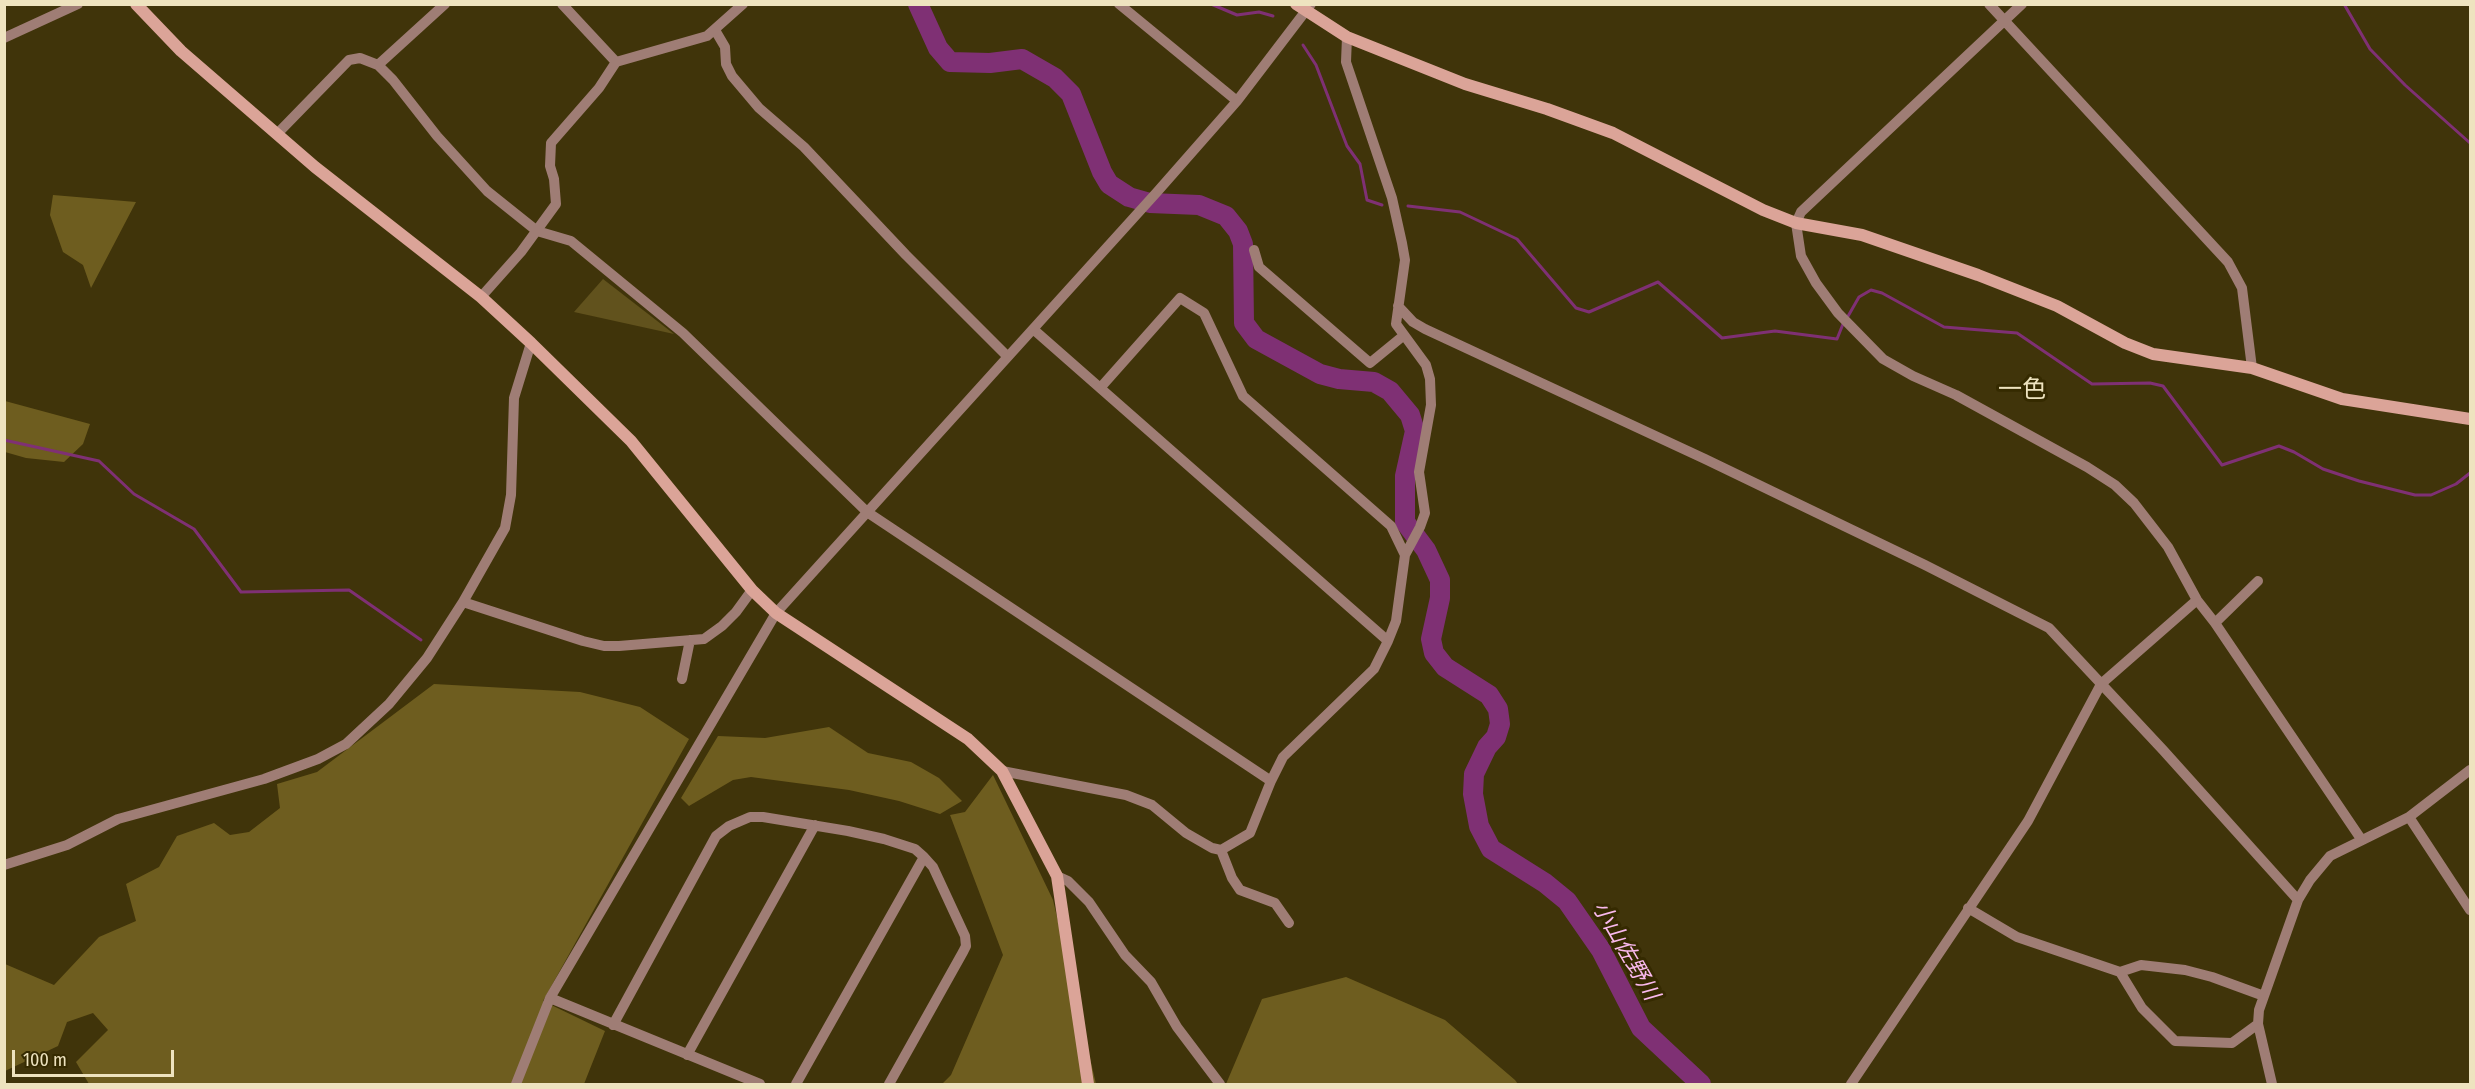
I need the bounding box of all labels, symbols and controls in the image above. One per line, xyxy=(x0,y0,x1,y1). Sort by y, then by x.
district label: 一色 xyxy=(1998,376,2046,404)
water label: 小山佐野川 xyxy=(1586,897,1664,1005)
scale bar xyxy=(15,1038,177,1076)
text: 100 m xyxy=(23,1049,67,1071)

